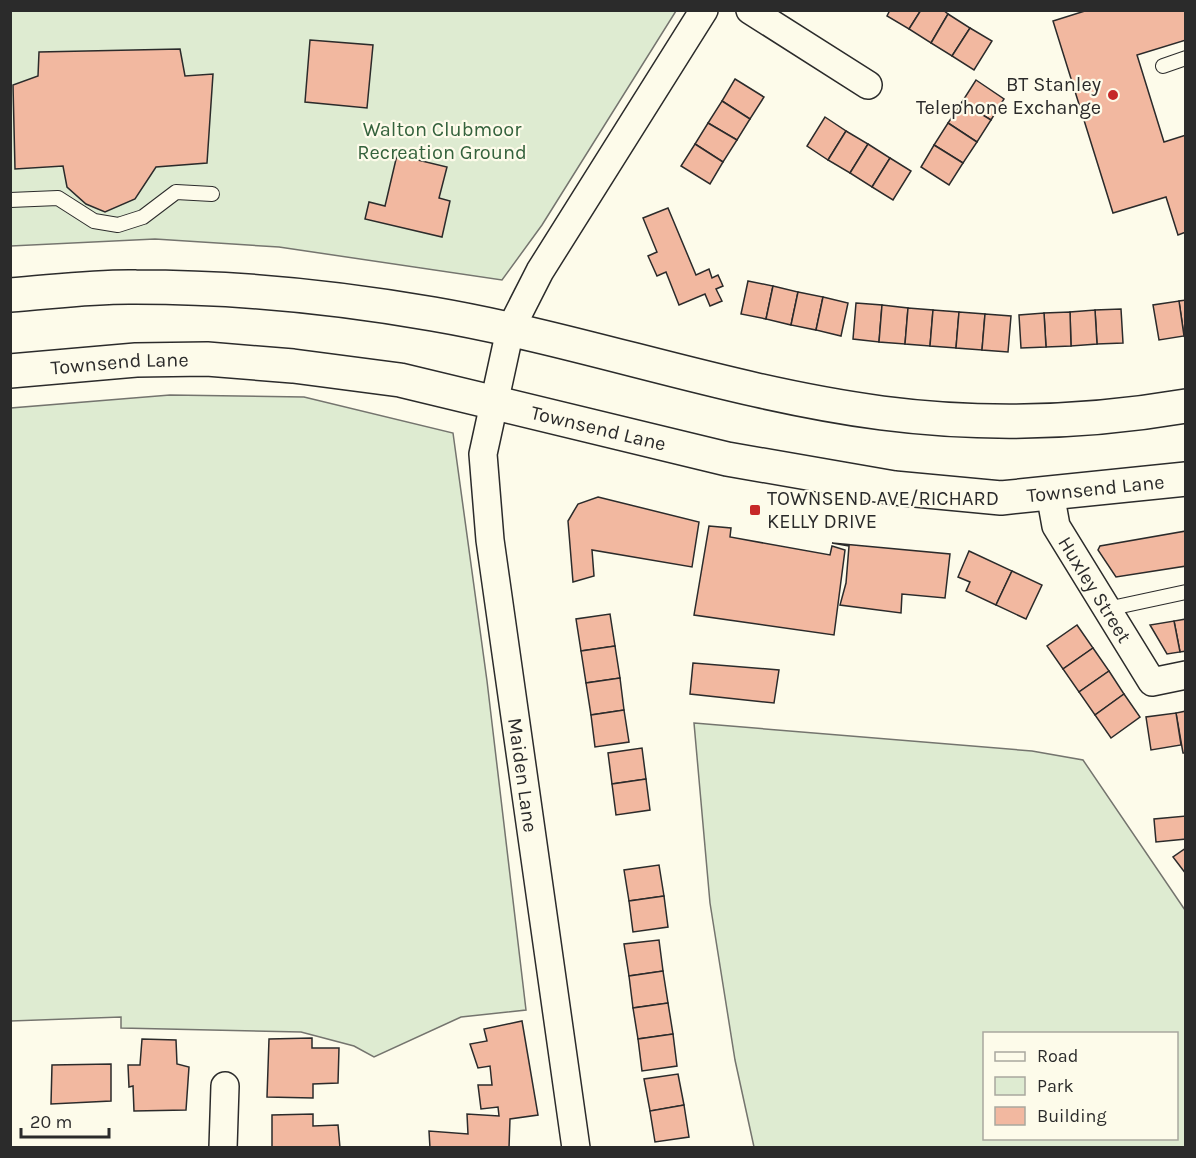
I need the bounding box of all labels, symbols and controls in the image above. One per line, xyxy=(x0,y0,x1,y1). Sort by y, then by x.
place label: BT Stanley Telephone Exchange xyxy=(916,73,1101,119)
marker: BT Stanley Telephone Exchange xyxy=(1106,88,1120,102)
park label: Walton Clubmoor Recreation Ground xyxy=(357,118,527,164)
street label: Townsend Lane xyxy=(50,348,189,379)
street label: Townsend Lane xyxy=(529,401,668,456)
street label: Townsend Lane xyxy=(1026,470,1165,507)
place label: TOWNSEND AVE/RICHARD KELLY DRIVE xyxy=(767,487,999,533)
marker: TOWNSEND AVE/RICHARD KELLY DRIVE xyxy=(748,503,762,517)
street label: Huxley Street xyxy=(1053,532,1136,647)
street label: Maiden Lane xyxy=(503,716,542,834)
legend xyxy=(983,1032,1178,1140)
text: Road xyxy=(1037,1045,1078,1067)
text: Park xyxy=(1037,1075,1074,1097)
scale bar xyxy=(21,1101,110,1139)
text: Building xyxy=(1037,1105,1107,1127)
text: 20 m xyxy=(30,1111,72,1133)

